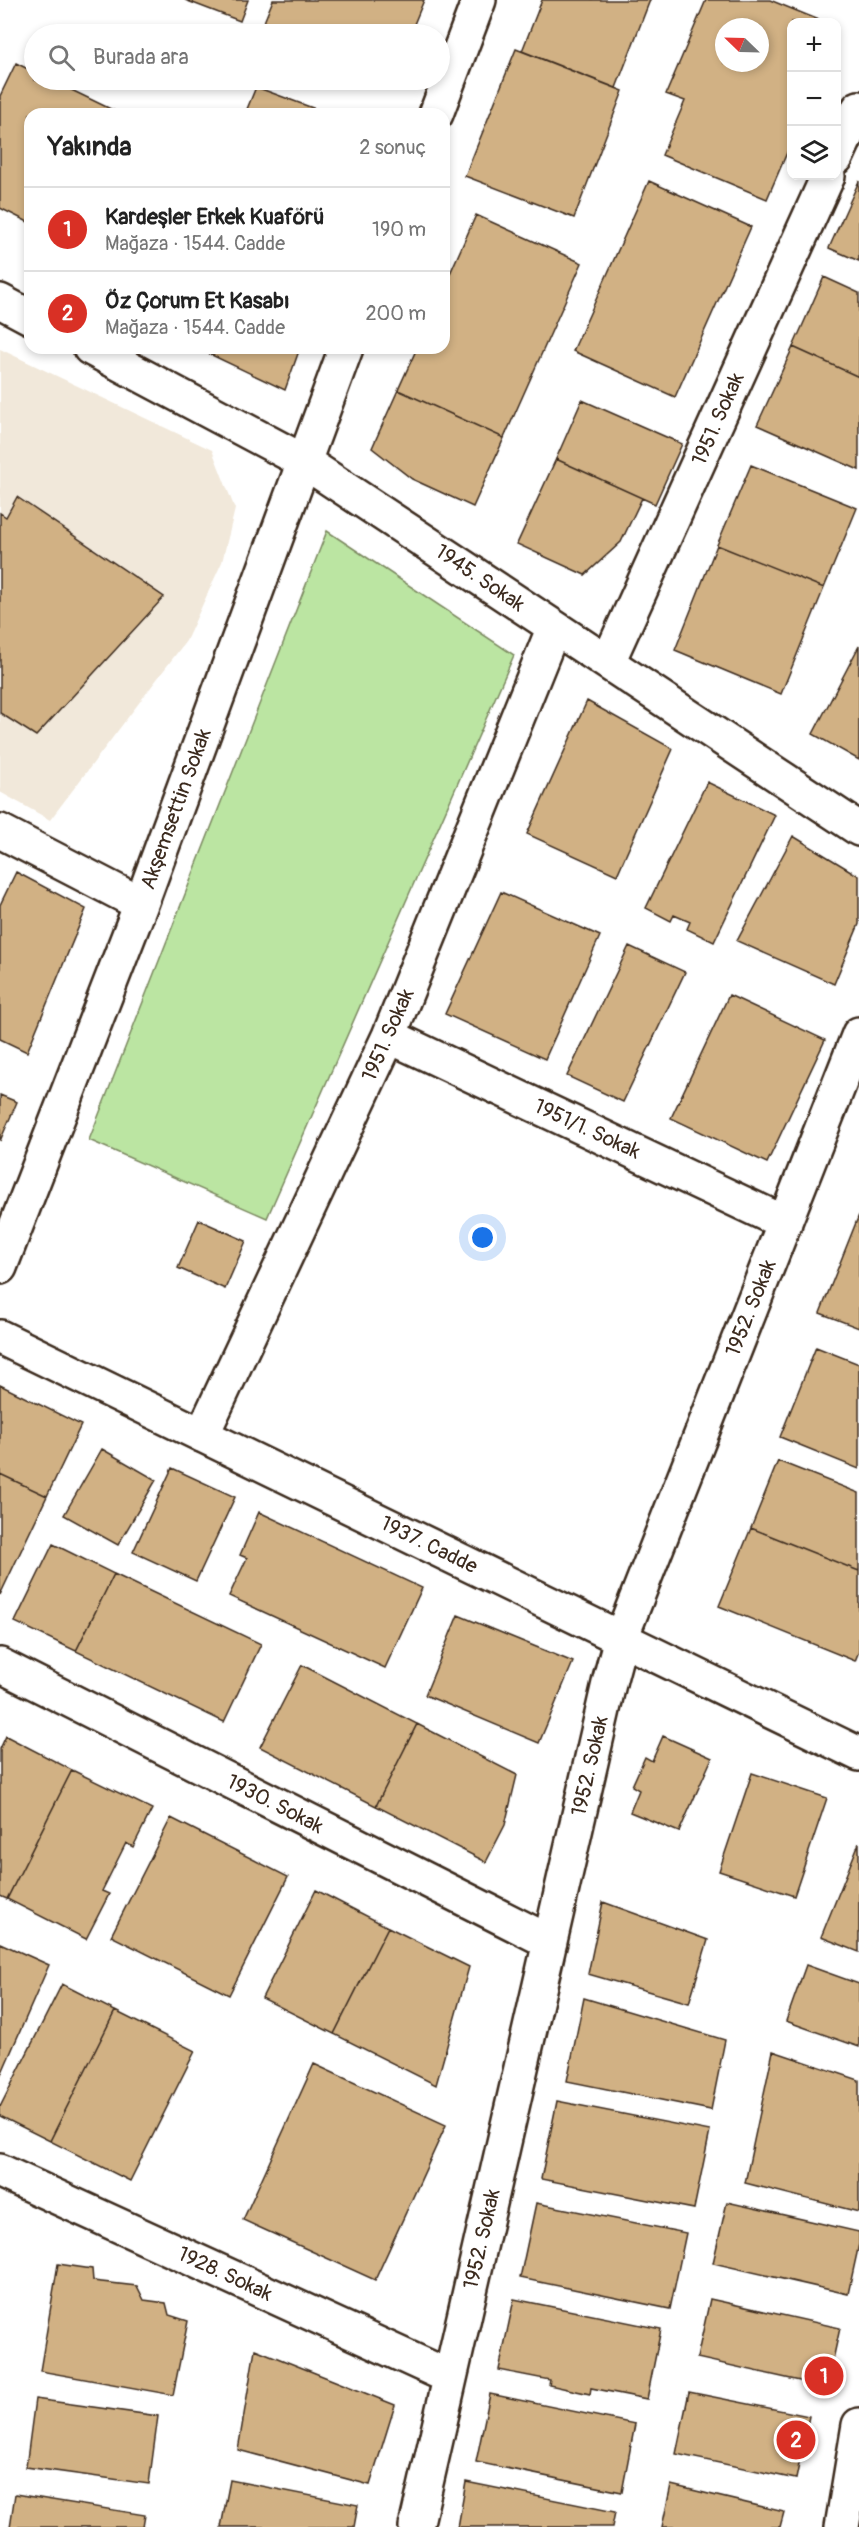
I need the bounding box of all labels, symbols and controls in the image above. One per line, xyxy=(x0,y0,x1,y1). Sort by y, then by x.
north arrow xyxy=(715,18,769,72)
map controls xyxy=(787,18,841,180)
button: + xyxy=(787,18,841,72)
search box xyxy=(24,24,450,90)
icon: search xyxy=(45,41,78,74)
text: Burada ara xyxy=(93,43,189,71)
button: − xyxy=(787,72,841,126)
button: layers xyxy=(787,126,841,180)
text: Yakında xyxy=(48,131,132,163)
text: 2 sonuç xyxy=(359,135,426,160)
text: Kardeşler Erkek Kuaförü xyxy=(105,203,324,231)
text: 1 xyxy=(64,217,71,242)
text: 190 m xyxy=(372,217,426,242)
text: Mağaza · 1544. Cadde xyxy=(105,231,285,256)
text: Öz Çorum Et Kasabı xyxy=(105,287,290,315)
text: 2 xyxy=(62,301,73,326)
text: 200 m xyxy=(365,301,426,326)
text: Mağaza · 1544. Cadde xyxy=(105,315,285,340)
street label: 1951. Sokak xyxy=(686,368,750,470)
street label: 1945. Sokak xyxy=(430,538,530,618)
street label: Akşemsettin Sokak xyxy=(134,725,218,893)
street label: 1951. Sokak xyxy=(356,984,420,1086)
street label: 1951/1. Sokak xyxy=(529,1093,645,1165)
your location xyxy=(468,1223,497,1252)
street label: 1952. Sokak xyxy=(719,1255,783,1360)
street label: 1937. Cadde xyxy=(376,1510,483,1580)
street label: 1952. Sokak xyxy=(565,1713,615,1819)
street label: 1930. Sokak xyxy=(222,1768,328,1840)
street label: 1952. Sokak xyxy=(457,2186,507,2292)
street label: 1928. Sokak xyxy=(173,2240,277,2308)
pin: 1 xyxy=(804,2354,844,2398)
pin: 2 xyxy=(776,2418,816,2462)

